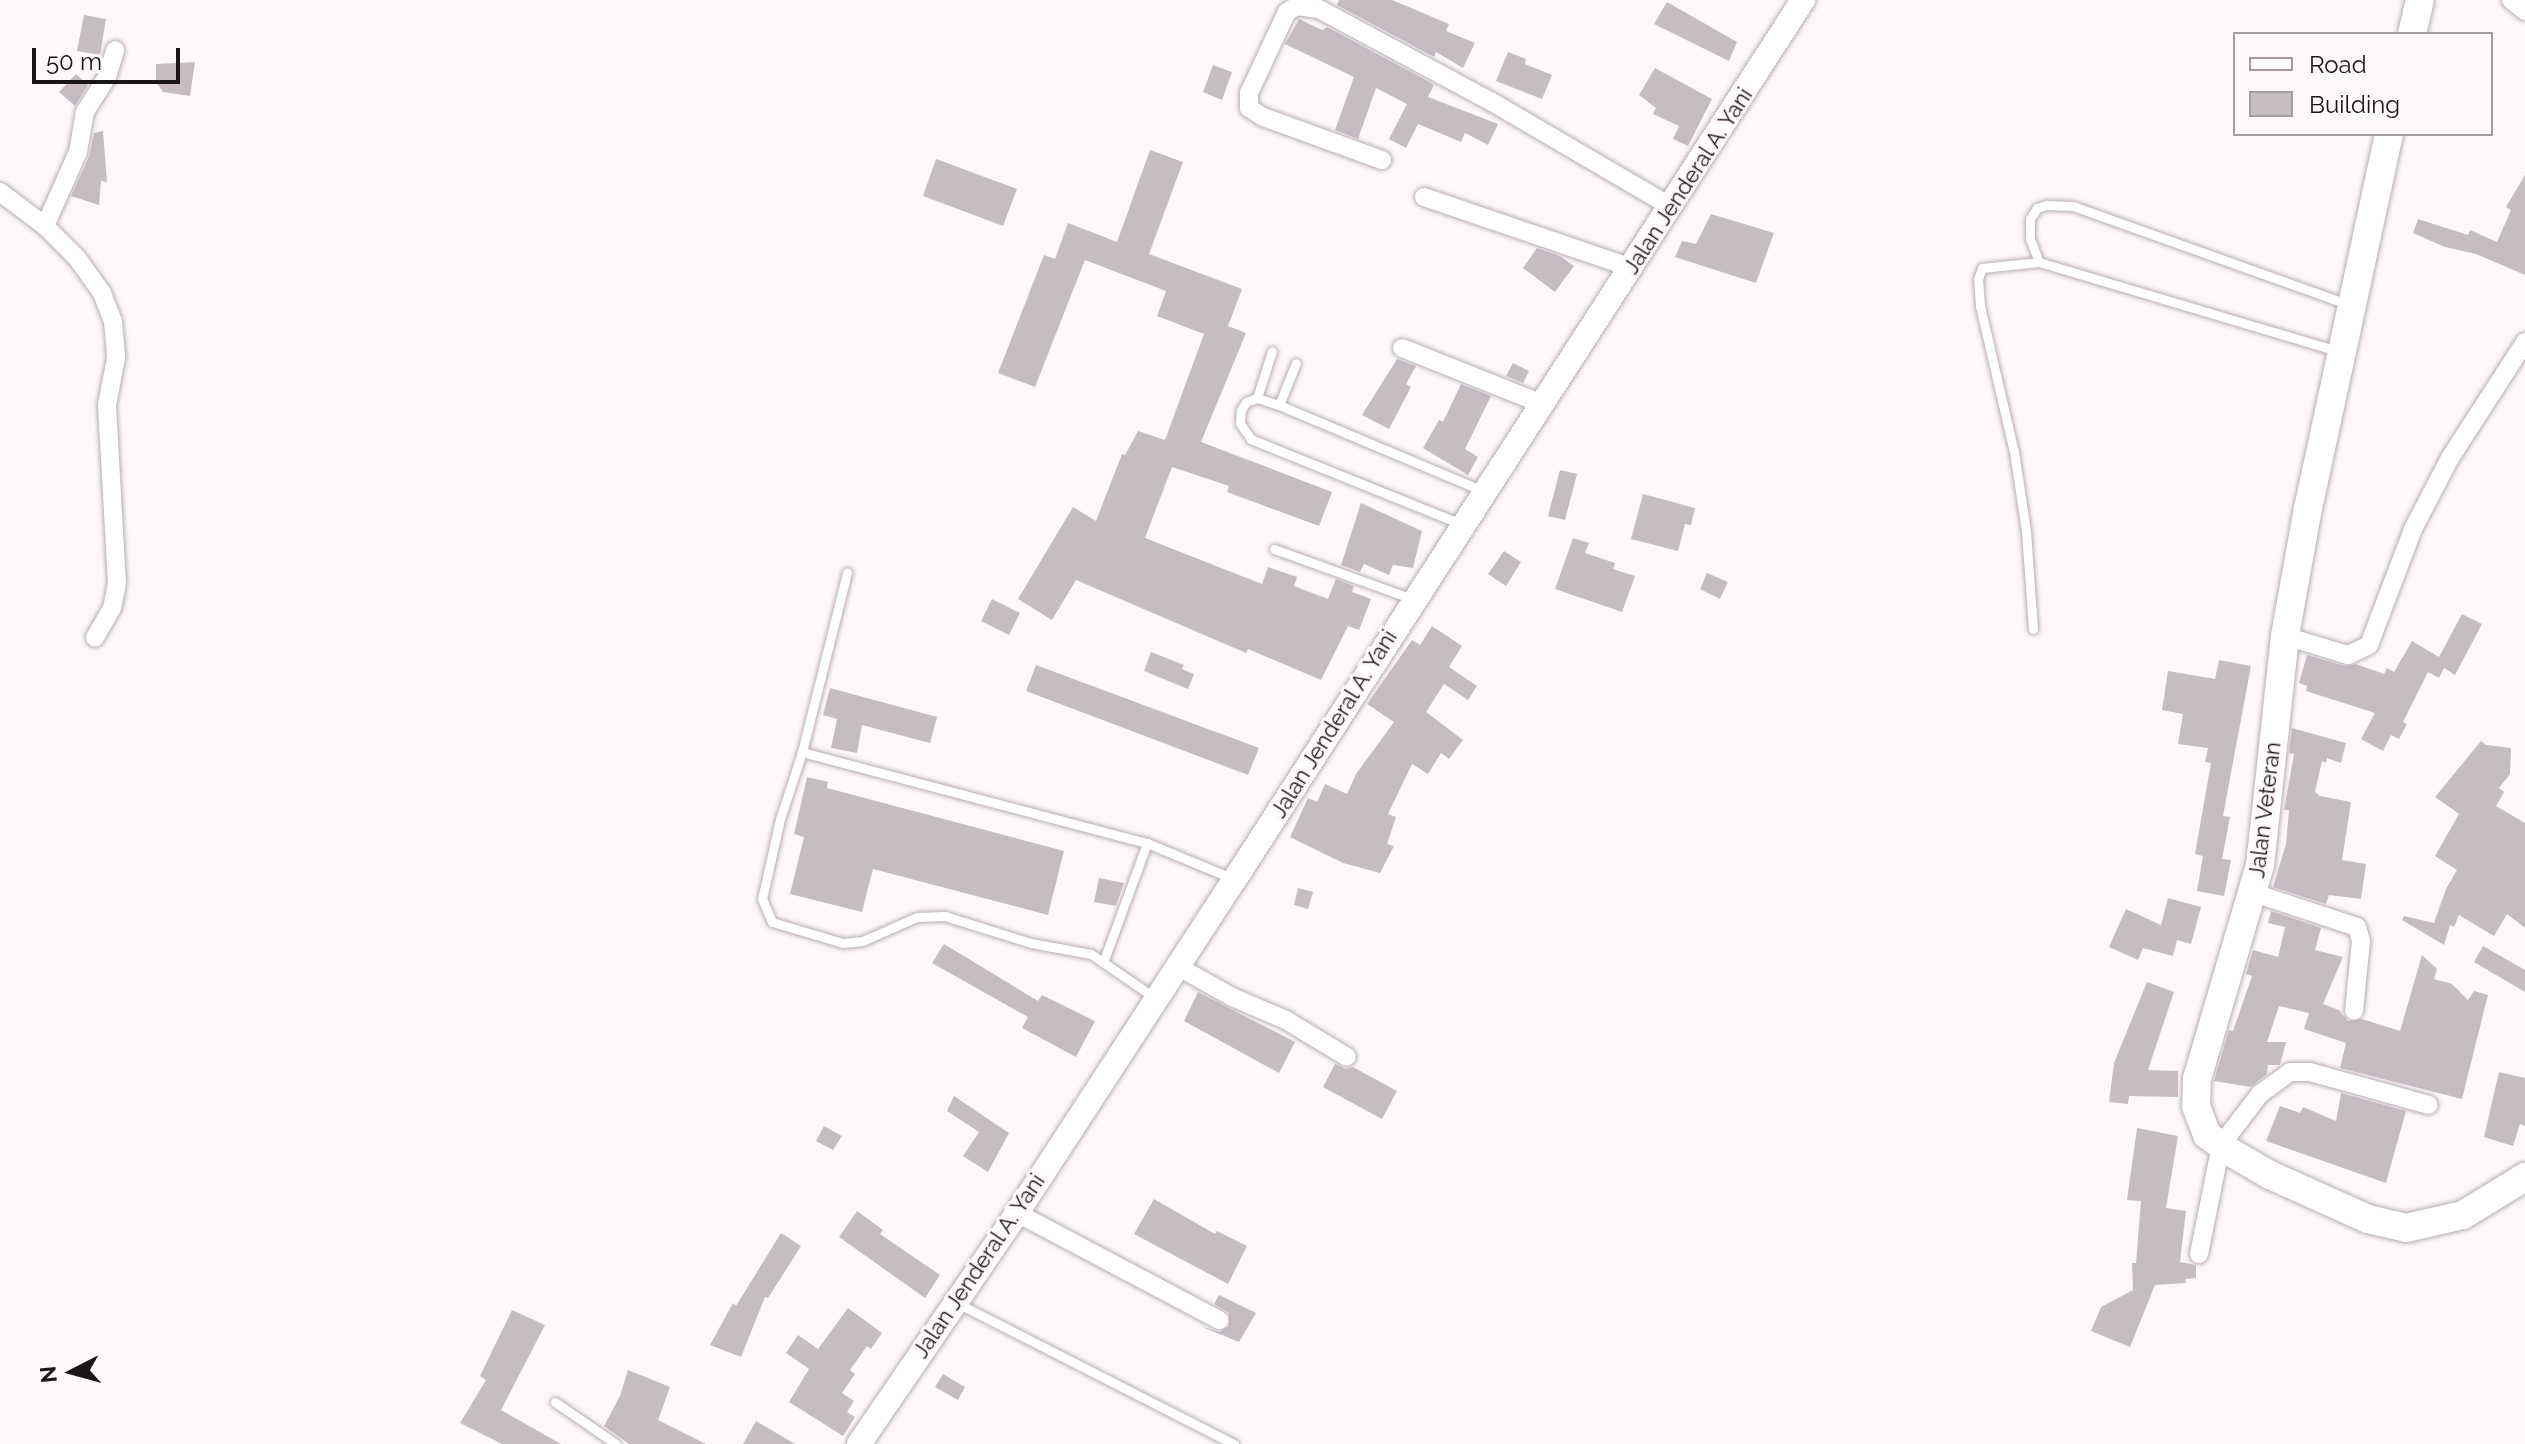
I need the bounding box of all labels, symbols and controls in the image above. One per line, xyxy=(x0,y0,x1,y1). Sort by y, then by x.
scale bar xyxy=(36,32,184,82)
legend xyxy=(2233,32,2493,136)
text: 50 m xyxy=(46,47,102,76)
text: Road xyxy=(2309,50,2367,79)
street label: Jalan Jenderal A. Yani xyxy=(1617,82,1759,280)
text: Building xyxy=(2309,90,2400,119)
street label: Jalan Jenderal A. Yani xyxy=(1265,624,1403,824)
street label: Jalan Veteran xyxy=(2244,740,2286,880)
street label: Jalan Jenderal A. Yani xyxy=(907,1168,1051,1364)
north arrow xyxy=(32,1332,112,1412)
text: N xyxy=(34,1365,62,1384)

